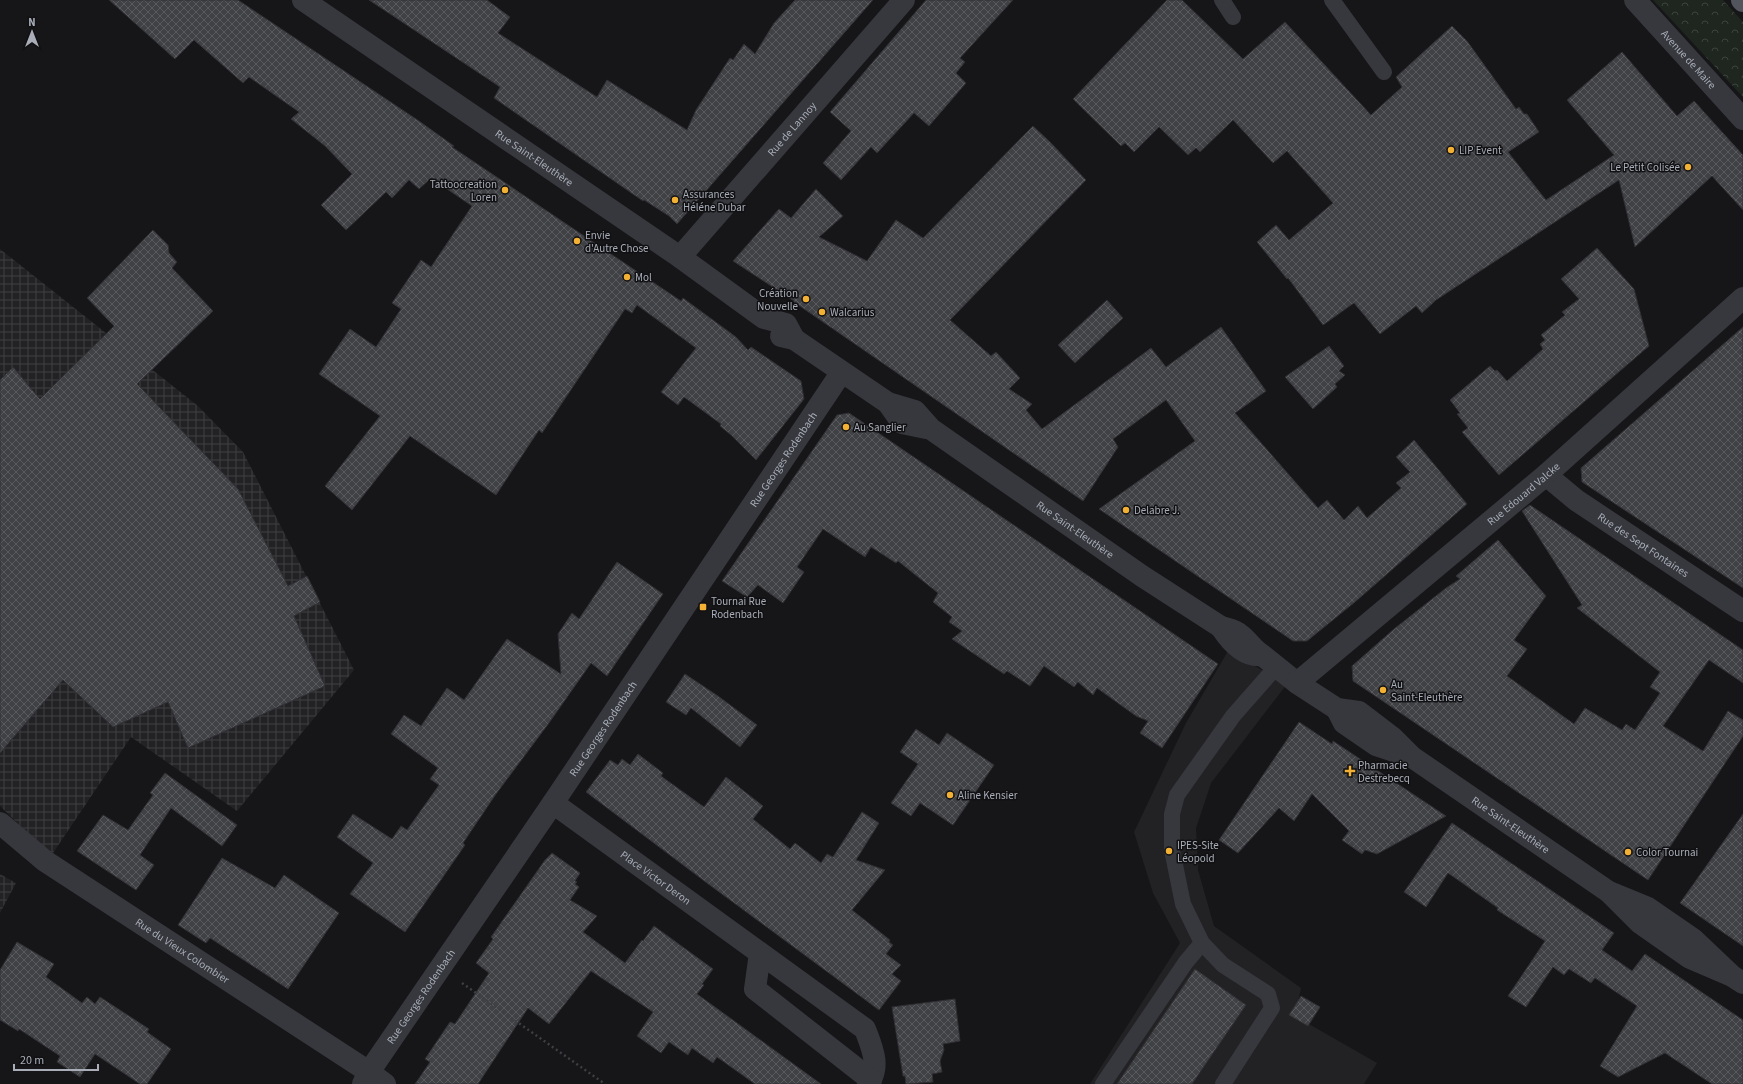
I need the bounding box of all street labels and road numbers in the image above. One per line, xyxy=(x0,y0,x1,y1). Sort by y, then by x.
street label: Avenue de Maire xyxy=(1658,27,1720,93)
street label: Rue de Lannoy xyxy=(764,99,820,160)
street label: Rue Saint-Eleuthère xyxy=(492,126,576,190)
street label: Rue Georges Rodenbach xyxy=(746,409,821,510)
street label: Rue Edouard Valcke xyxy=(1484,459,1564,529)
street label: Rue Saint-Eleuthère xyxy=(1033,498,1117,562)
street label: Rue des Sept Fontaines xyxy=(1595,509,1692,581)
street label: Rue Georges Rodenbach xyxy=(566,678,641,779)
street label: Rue Saint-Eleuthère xyxy=(1469,793,1553,857)
street label: Place Victor Deron xyxy=(617,847,694,909)
street label: Rue du Vieux Colombier xyxy=(132,915,232,987)
street label: Rue Georges Rodenbach xyxy=(383,946,459,1047)

